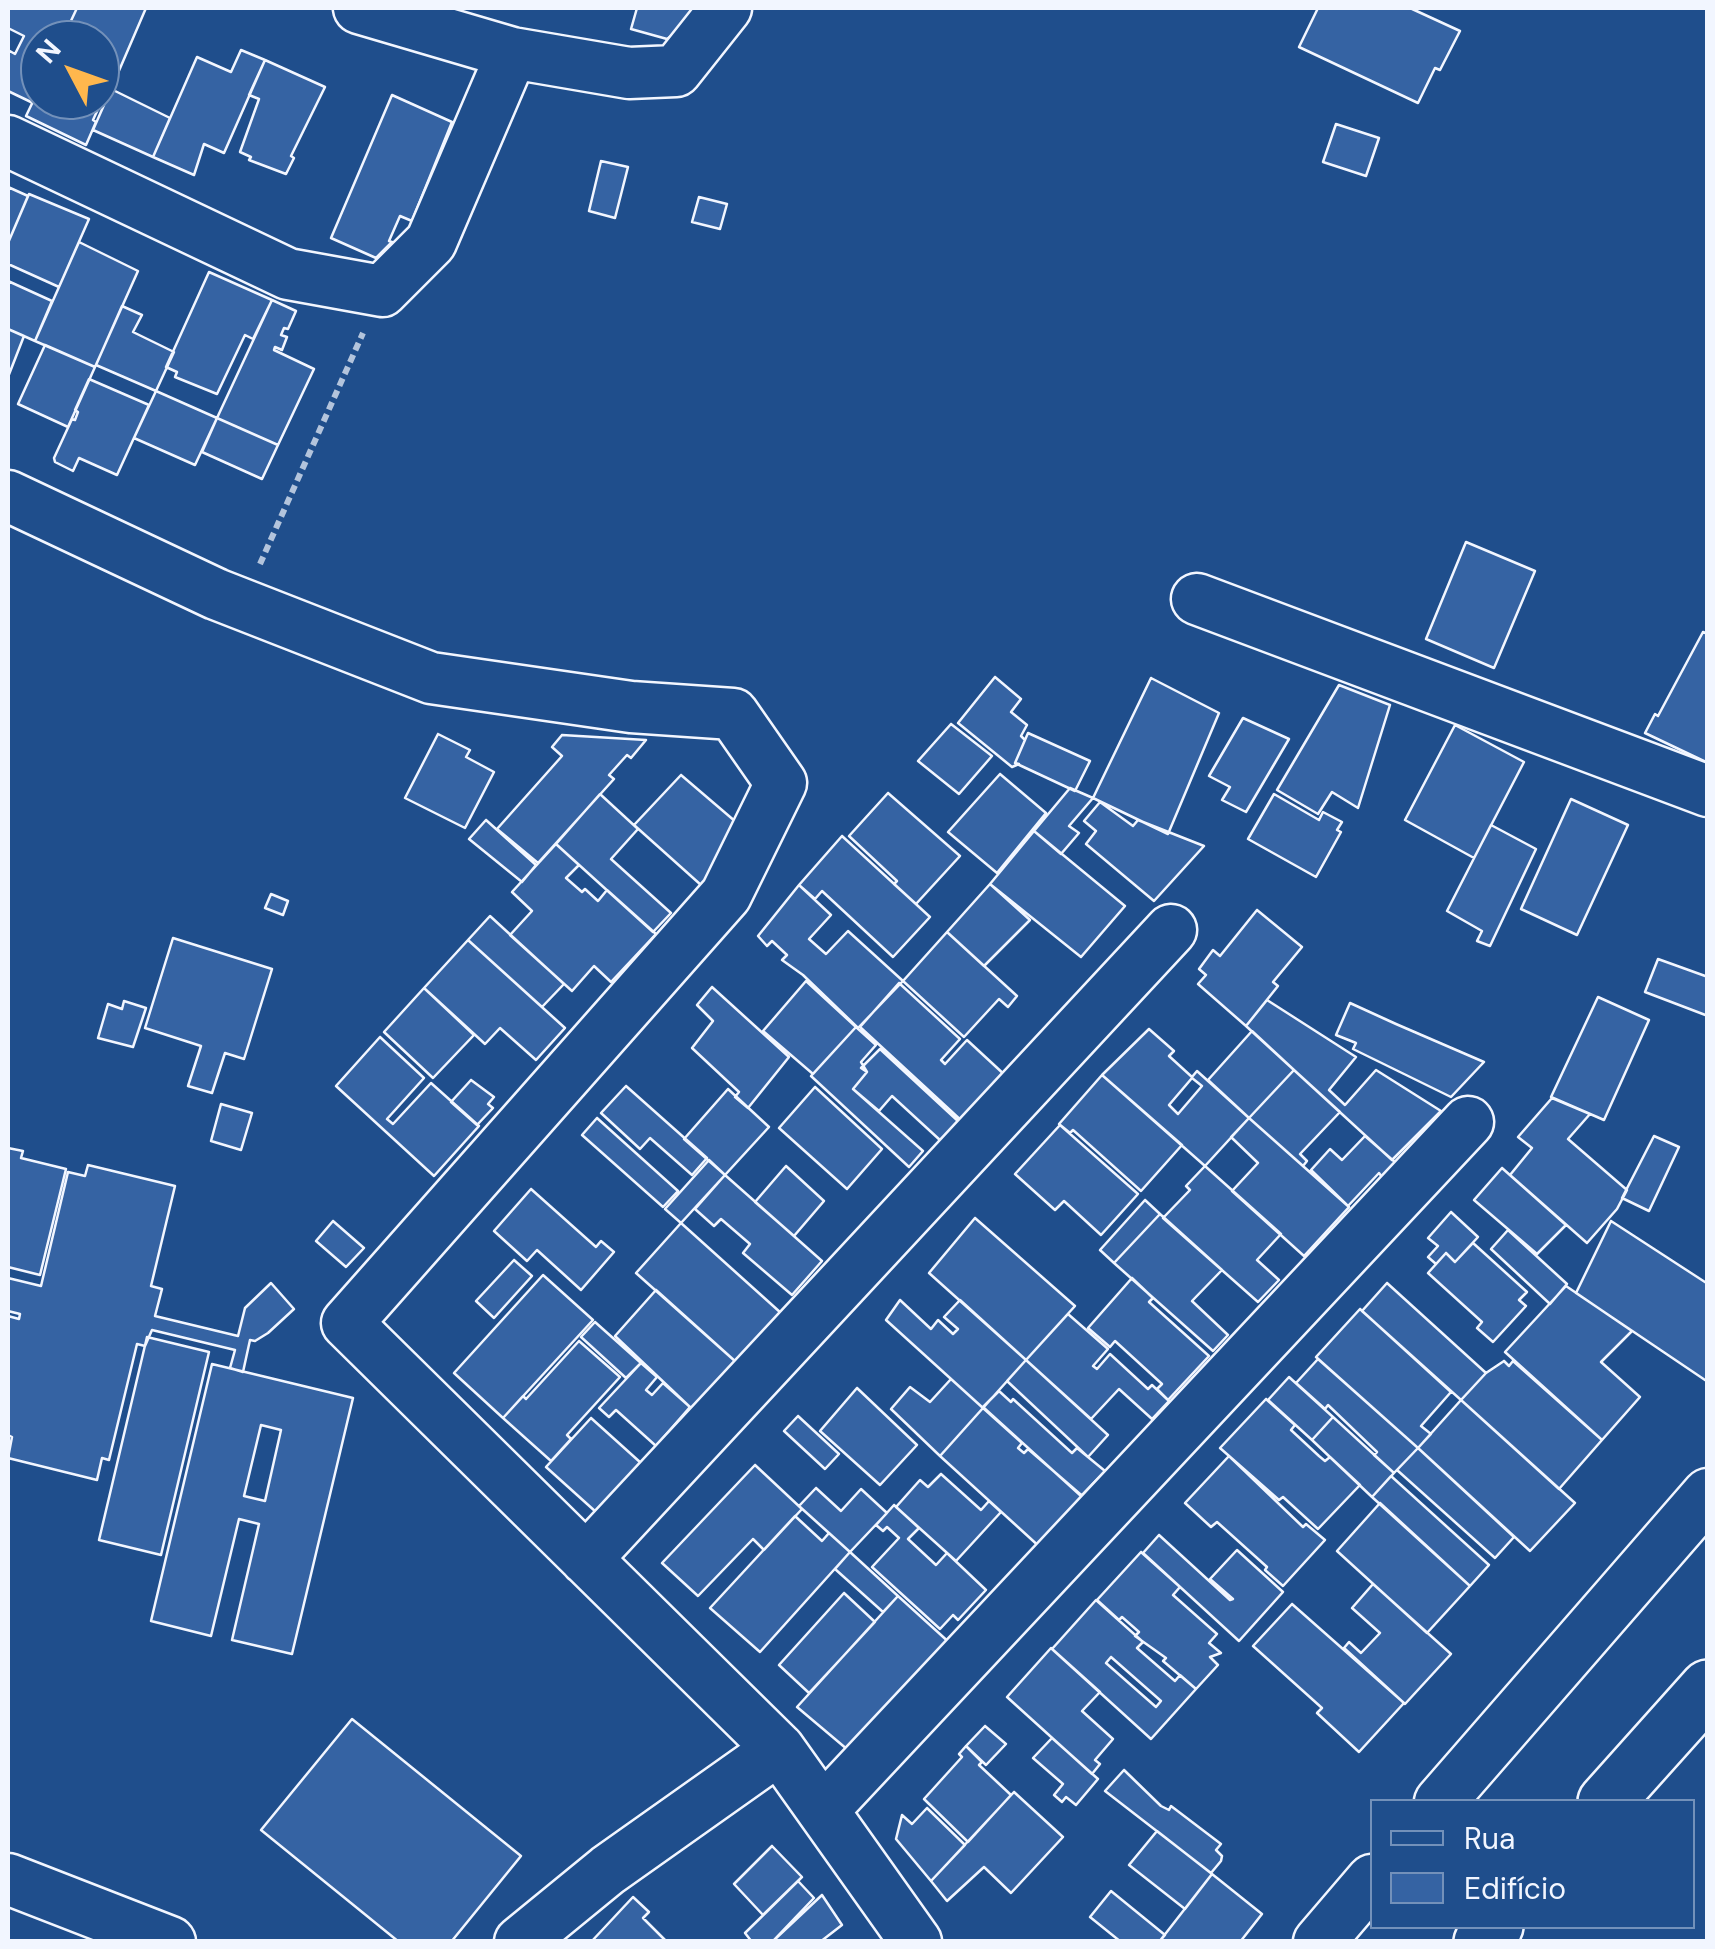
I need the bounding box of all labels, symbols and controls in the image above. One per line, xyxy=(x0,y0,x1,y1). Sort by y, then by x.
north arrow xyxy=(20,20,120,120)
text: N xyxy=(28,31,69,71)
legend xyxy=(1370,1799,1695,1929)
text: Rua xyxy=(1464,1819,1515,1858)
text: Edifício xyxy=(1464,1869,1566,1908)

